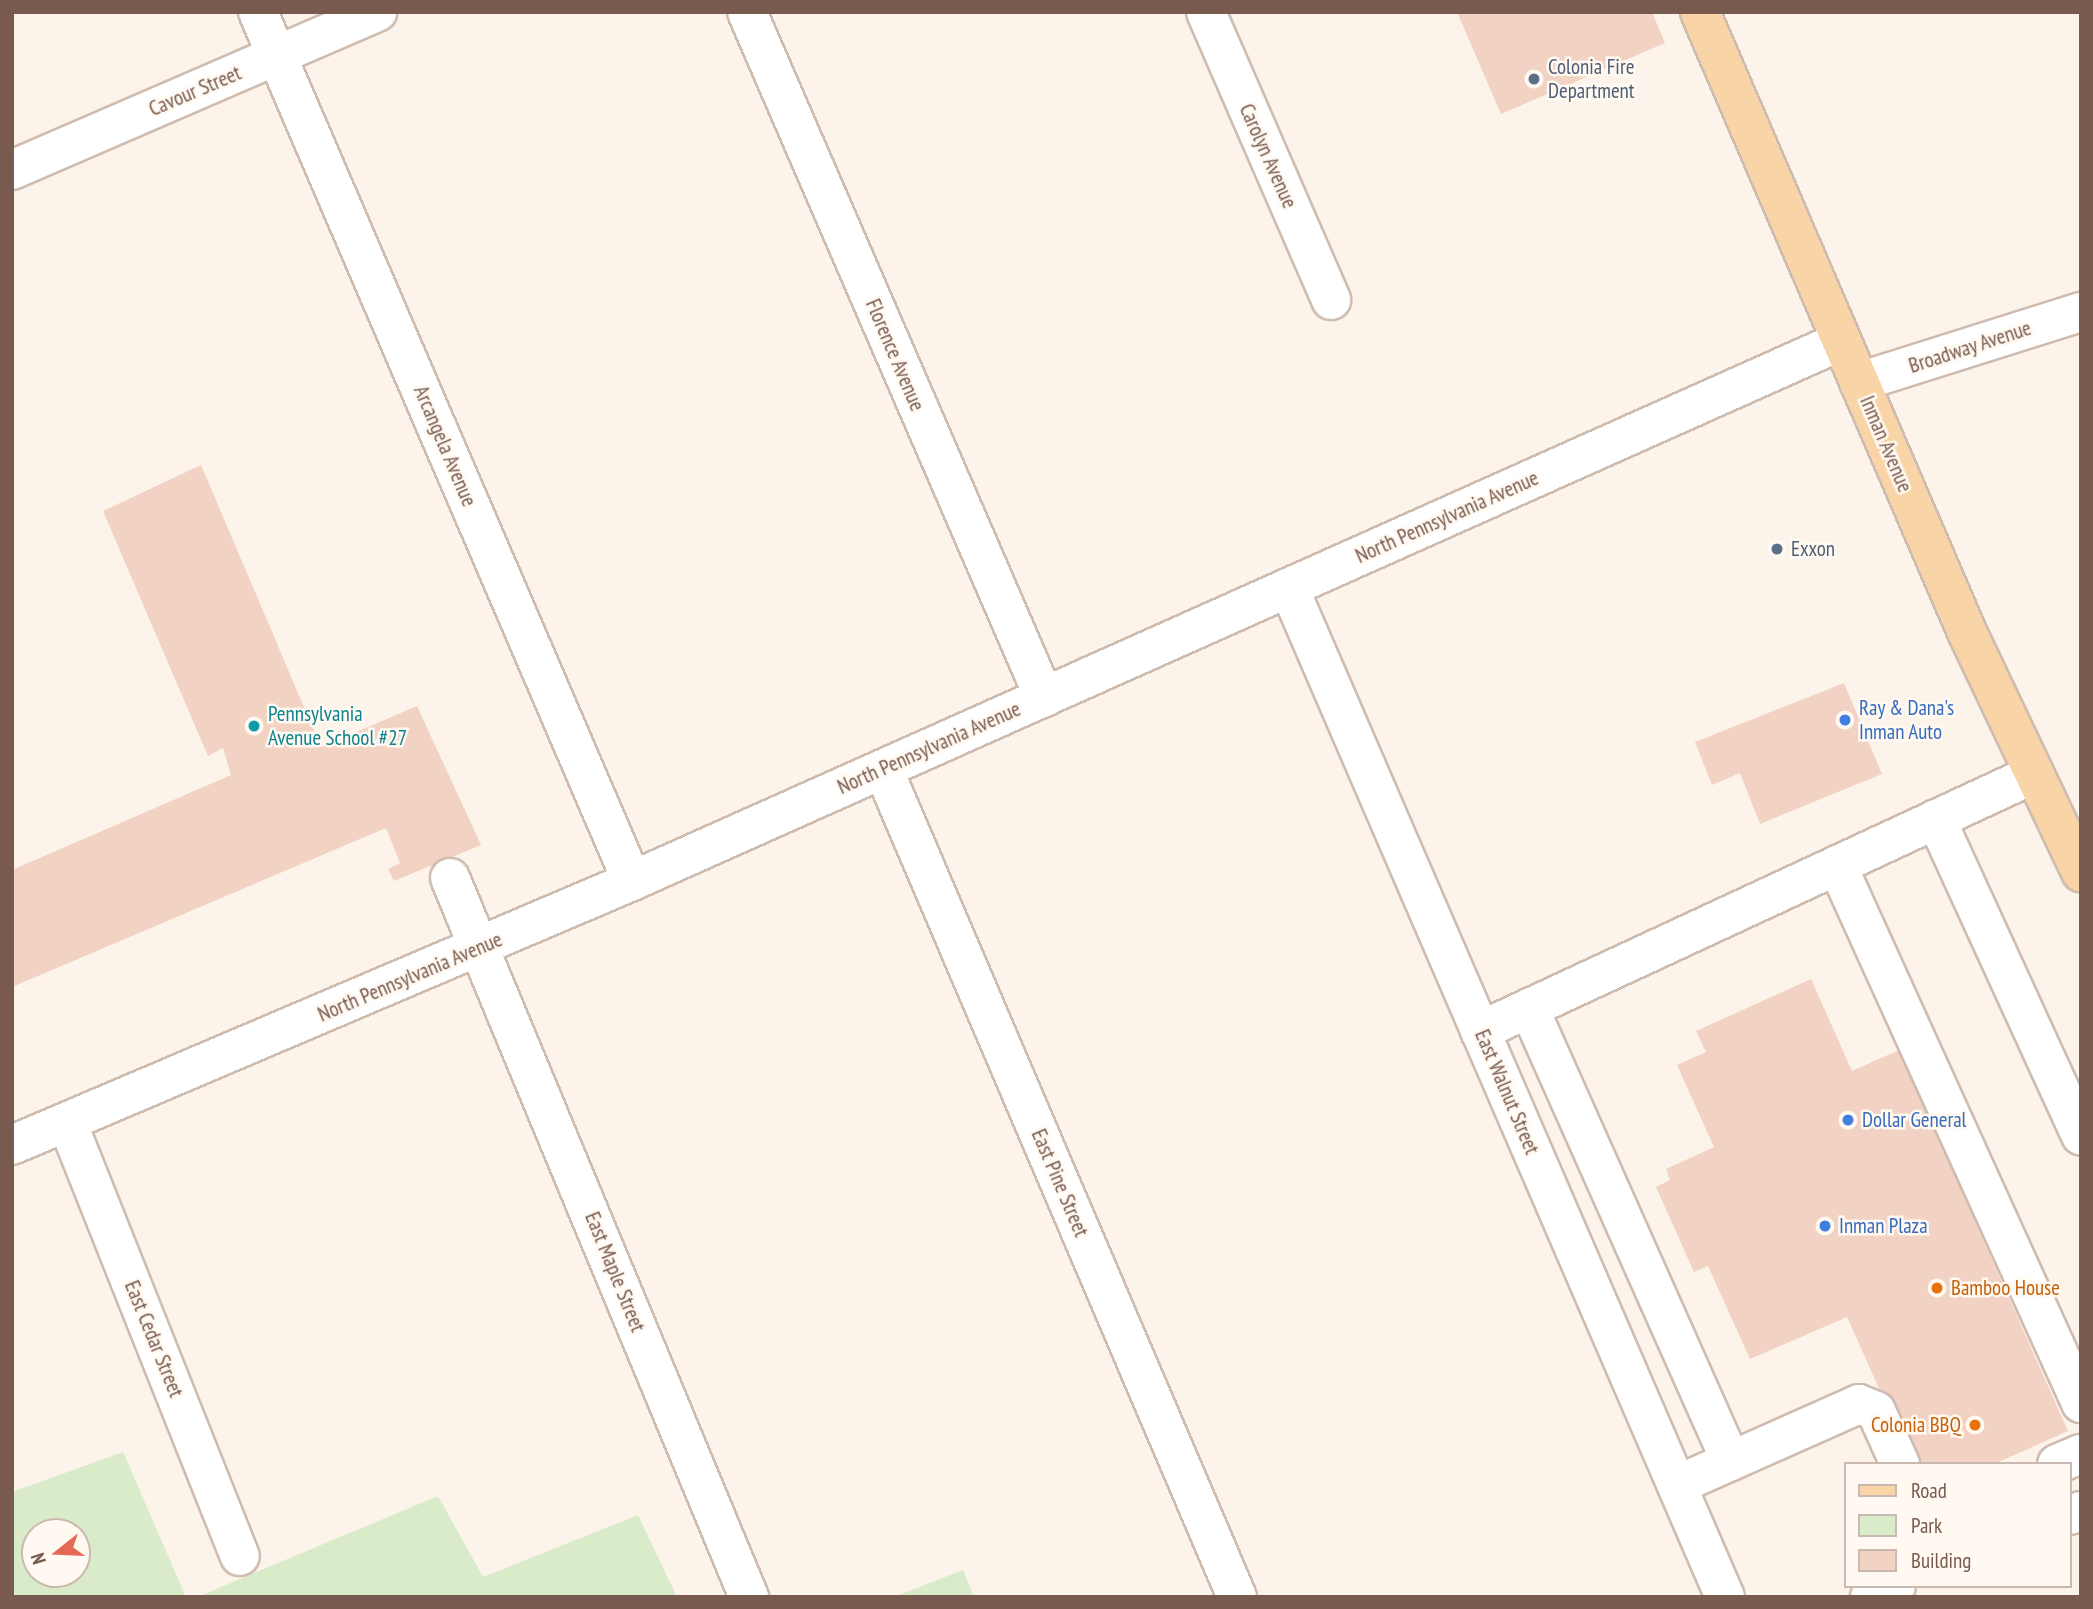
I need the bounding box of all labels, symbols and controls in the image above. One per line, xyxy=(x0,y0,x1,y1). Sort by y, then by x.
place label: Colonia Fire Department xyxy=(1548,54,1635,104)
street label: Cavour Street xyxy=(145,60,245,122)
marker: Colonia Fire Department xyxy=(1526,71,1542,87)
street label: Carolyn Avenue xyxy=(1234,100,1302,212)
street label: Florence Avenue xyxy=(860,295,930,415)
street label: Broadway Avenue xyxy=(1905,315,2035,379)
street label: Arcangela Avenue xyxy=(408,382,482,510)
street label: Inman Avenue xyxy=(1854,392,1918,496)
street label: North Pennsylvania Avenue xyxy=(1351,465,1543,569)
place label: Exxon xyxy=(1791,536,1835,562)
marker: Exxon xyxy=(1769,541,1785,557)
place label: Ray & Dana's Inman Auto xyxy=(1859,695,1955,745)
street label: North Pennsylvania Avenue xyxy=(833,696,1025,800)
place label: Pennsylvania Avenue School #27 xyxy=(268,701,407,751)
marker: Ray & Dana's Inman Auto xyxy=(1837,712,1853,728)
marker: Pennsylvania Avenue School #27 xyxy=(246,718,262,734)
street label: North Pennsylvania Avenue xyxy=(314,927,506,1027)
street label: East Walnut Street xyxy=(1469,1026,1545,1158)
place label: Dollar General xyxy=(1862,1107,1966,1133)
marker: Dollar General xyxy=(1840,1112,1856,1128)
street label: East Pine Street xyxy=(1026,1125,1094,1241)
street label: East Maple Street xyxy=(580,1208,650,1336)
place label: Inman Plaza xyxy=(1839,1213,1928,1239)
marker: Inman Plaza xyxy=(1817,1218,1833,1234)
place label: Bamboo House xyxy=(1951,1275,2060,1301)
street label: East Cedar Street xyxy=(119,1277,189,1401)
marker: Bamboo House xyxy=(1929,1280,1945,1296)
place label: Colonia BBQ xyxy=(1871,1412,1961,1438)
marker: Colonia BBQ xyxy=(1967,1417,1983,1433)
legend xyxy=(1844,1462,2072,1588)
text: Road xyxy=(1911,1477,1947,1504)
text: Park xyxy=(1911,1512,1942,1539)
north arrow xyxy=(21,1518,91,1588)
text: Building xyxy=(1911,1547,1971,1574)
text: N xyxy=(25,1550,51,1567)

